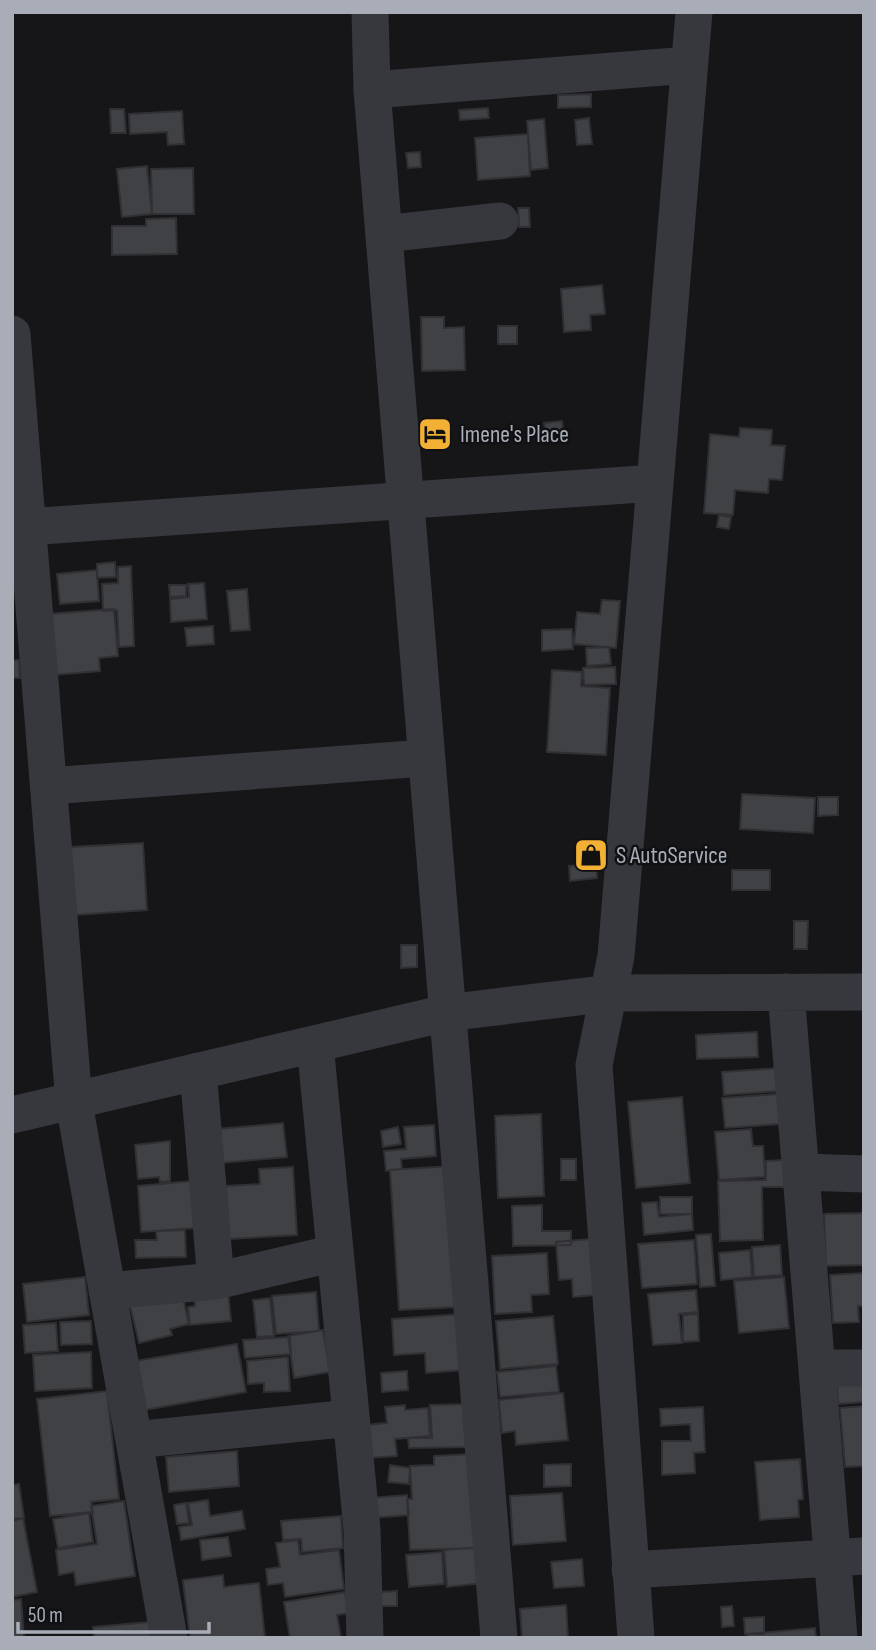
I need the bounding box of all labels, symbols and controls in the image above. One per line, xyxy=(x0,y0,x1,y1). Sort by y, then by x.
hotel icon: Imene's Place xyxy=(416,415,454,453)
place label: Imene's Place xyxy=(460,420,569,449)
shop icon: S AutoService xyxy=(572,836,610,874)
place label: S AutoService xyxy=(616,841,727,870)
scale bar xyxy=(18,1590,208,1634)
text: 50 m xyxy=(28,1603,63,1628)

